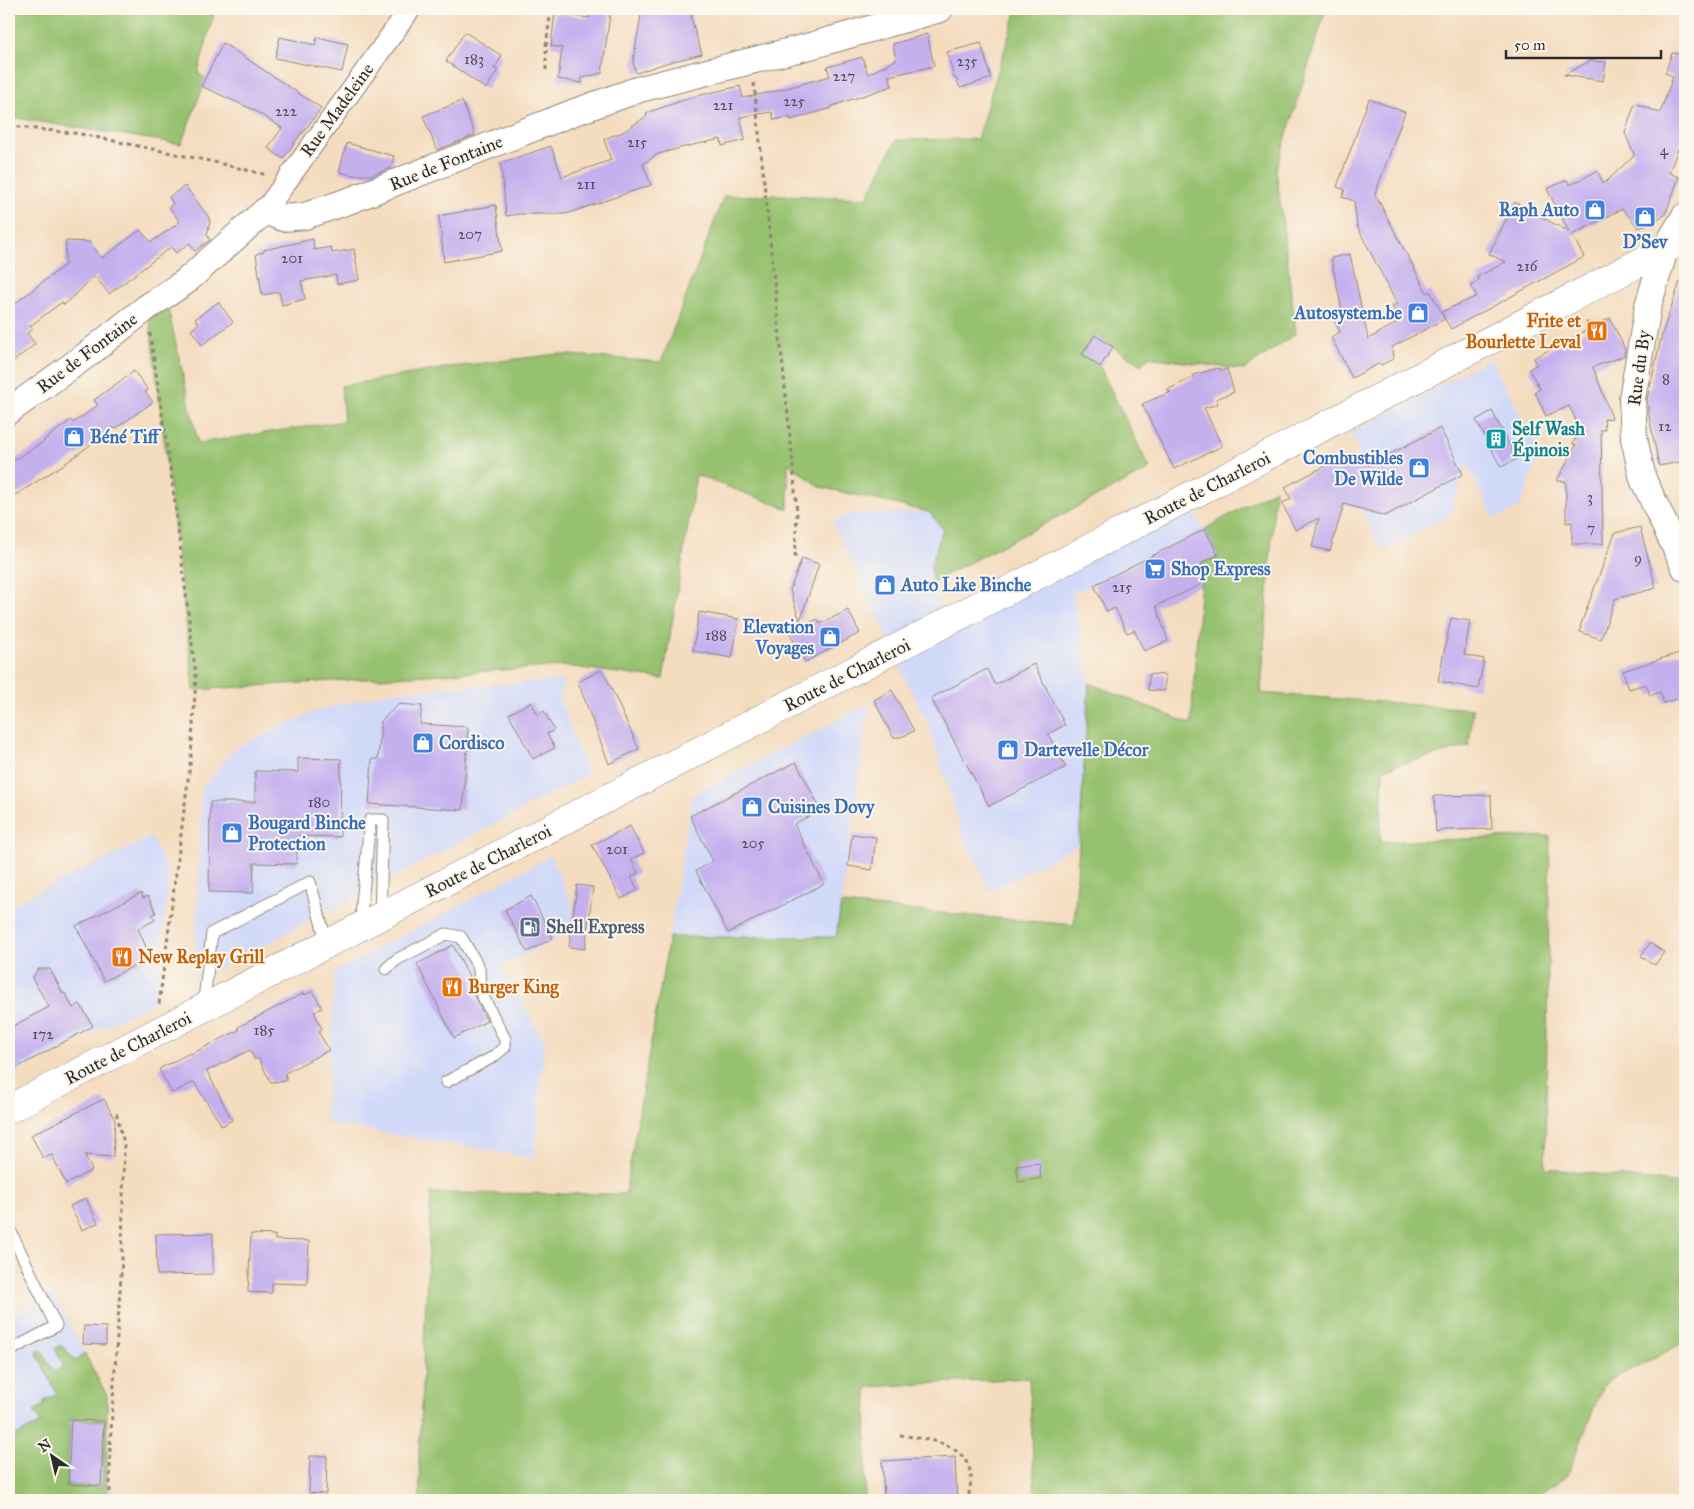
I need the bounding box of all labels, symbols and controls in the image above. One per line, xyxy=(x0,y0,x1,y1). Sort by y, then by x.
scale bar xyxy=(1506,28,1662,60)
text: 50 m xyxy=(1514,36,1546,54)
house number: 183 xyxy=(464,50,484,68)
house number: 235 xyxy=(957,52,977,70)
street label: Rue Madeleine xyxy=(296,59,378,161)
house number: 227 xyxy=(833,67,855,85)
house number: 225 xyxy=(783,92,805,110)
house number: 221 xyxy=(713,96,733,114)
house number: 222 xyxy=(275,102,298,120)
street label: Rue de Fontaine xyxy=(386,130,506,196)
house number: 215 xyxy=(627,133,647,151)
house number: 4 xyxy=(1660,141,1669,159)
house number: 211 xyxy=(576,175,596,193)
shop icon: Raph Auto xyxy=(1583,198,1607,222)
place label: Raph Auto xyxy=(1499,199,1579,222)
shop icon: D'Sev xyxy=(1633,205,1657,229)
house number: 207 xyxy=(458,225,482,243)
place label: D'Sev xyxy=(1622,231,1669,253)
house number: 201 xyxy=(281,249,303,267)
house number: 216 xyxy=(1517,257,1539,275)
shop icon: Autosystem.be xyxy=(1406,301,1430,325)
place label: Autosystem.be xyxy=(1293,302,1403,325)
street label: Rue de Fontaine xyxy=(32,308,142,398)
place label: Frite et Bourlette Leval xyxy=(1465,310,1582,353)
restaurant icon: Frite et Bourlette Leval xyxy=(1585,319,1609,343)
street label: Rue du By xyxy=(1623,328,1655,407)
house number: 8 xyxy=(1662,370,1670,388)
house number: 12 xyxy=(1658,417,1672,435)
place label: Self Wash Épinois xyxy=(1512,418,1586,462)
shop icon: Béné Tiff xyxy=(62,425,86,449)
place label: Béné Tiff xyxy=(90,426,162,448)
building icon: Self Wash Épinois xyxy=(1484,427,1508,451)
street label: Route de Charleroi xyxy=(1140,447,1274,529)
place label: Combustibles De Wilde xyxy=(1303,447,1403,490)
shop icon: Combustibles De Wilde xyxy=(1407,456,1431,480)
house number: 3 xyxy=(1587,488,1593,506)
house number: 7 xyxy=(1587,519,1595,537)
house number: 9 xyxy=(1634,549,1642,567)
supermarket icon: Shop Express xyxy=(1143,557,1167,581)
place label: Shop Express xyxy=(1171,558,1271,581)
shop icon: Auto Like Binche xyxy=(873,573,897,597)
place label: Auto Like Binche xyxy=(900,574,1032,596)
house number: 215 xyxy=(1112,578,1132,596)
place label: Elevation Voyages xyxy=(743,616,814,660)
shop icon: Elevation Voyages xyxy=(818,625,842,649)
house number: 188 xyxy=(705,626,727,644)
street label: Route de Charleroi xyxy=(780,634,914,716)
shop icon: Cordisco xyxy=(411,731,435,755)
place label: Cordisco xyxy=(439,732,504,754)
shop icon: Dartevelle Décor xyxy=(996,738,1020,762)
place label: Dartevelle Décor xyxy=(1024,739,1150,761)
house number: 180 xyxy=(308,793,330,811)
shop icon: Cuisines Dovy xyxy=(740,795,764,819)
place label: Cuisines Dovy xyxy=(768,796,876,819)
place label: Bougard Binche Protection xyxy=(248,812,366,855)
street label: Route de Charleroi xyxy=(421,820,555,902)
shop icon: Bougard Binche Protection xyxy=(220,821,244,845)
house number: 205 xyxy=(741,834,765,852)
house number: 201 xyxy=(606,840,628,858)
fuel station icon: Shell Express xyxy=(518,915,542,939)
place label: Shell Express xyxy=(546,916,645,939)
restaurant icon: New Replay Grill xyxy=(110,945,134,969)
place label: New Replay Grill xyxy=(138,946,265,969)
restaurant icon: Burger King xyxy=(440,975,464,999)
place label: Burger King xyxy=(468,976,559,999)
street label: Route de Charleroi xyxy=(61,1007,195,1089)
house number: 185 xyxy=(254,1021,274,1039)
house number: 172 xyxy=(32,1025,54,1043)
north arrow xyxy=(28,1432,78,1482)
text: N xyxy=(35,1435,55,1456)

